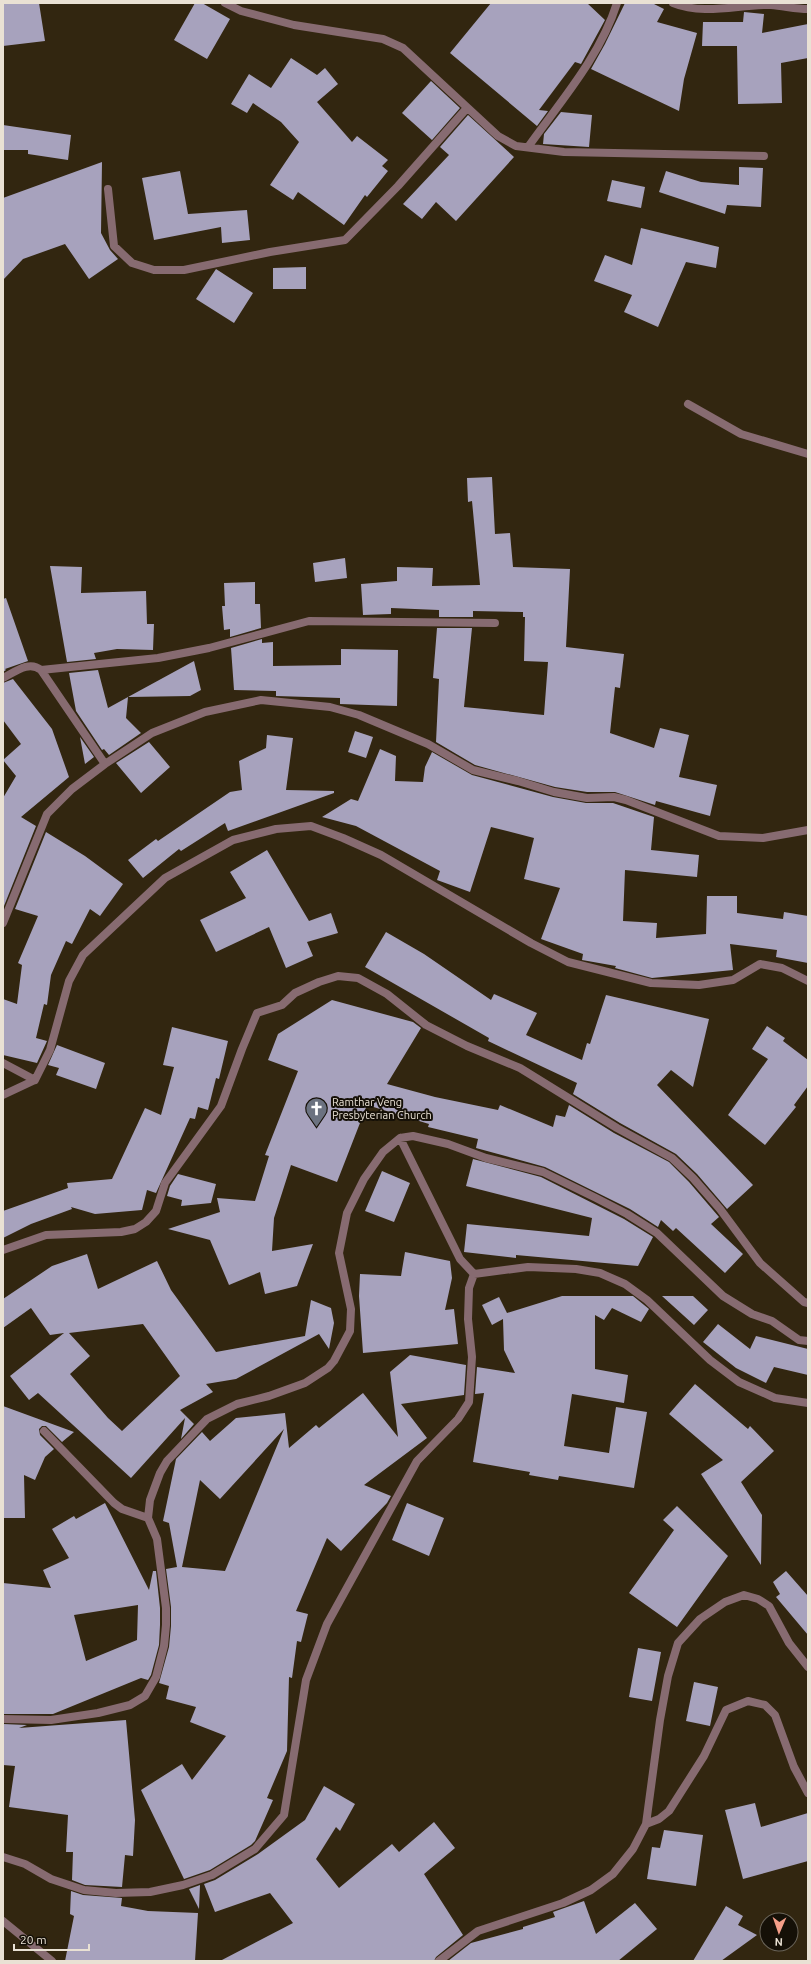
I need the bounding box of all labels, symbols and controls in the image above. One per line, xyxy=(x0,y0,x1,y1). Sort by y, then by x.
church icon: Ramthar Veng Presbyterian Church xyxy=(304,1095,330,1128)
place label: Ramthar Veng Presbyterian Church xyxy=(332,1096,432,1121)
north arrow xyxy=(759,1912,799,1952)
scale bar xyxy=(14,1926,89,1952)
text: 20 m xyxy=(20,1933,47,1946)
text: N xyxy=(774,1936,783,1948)

